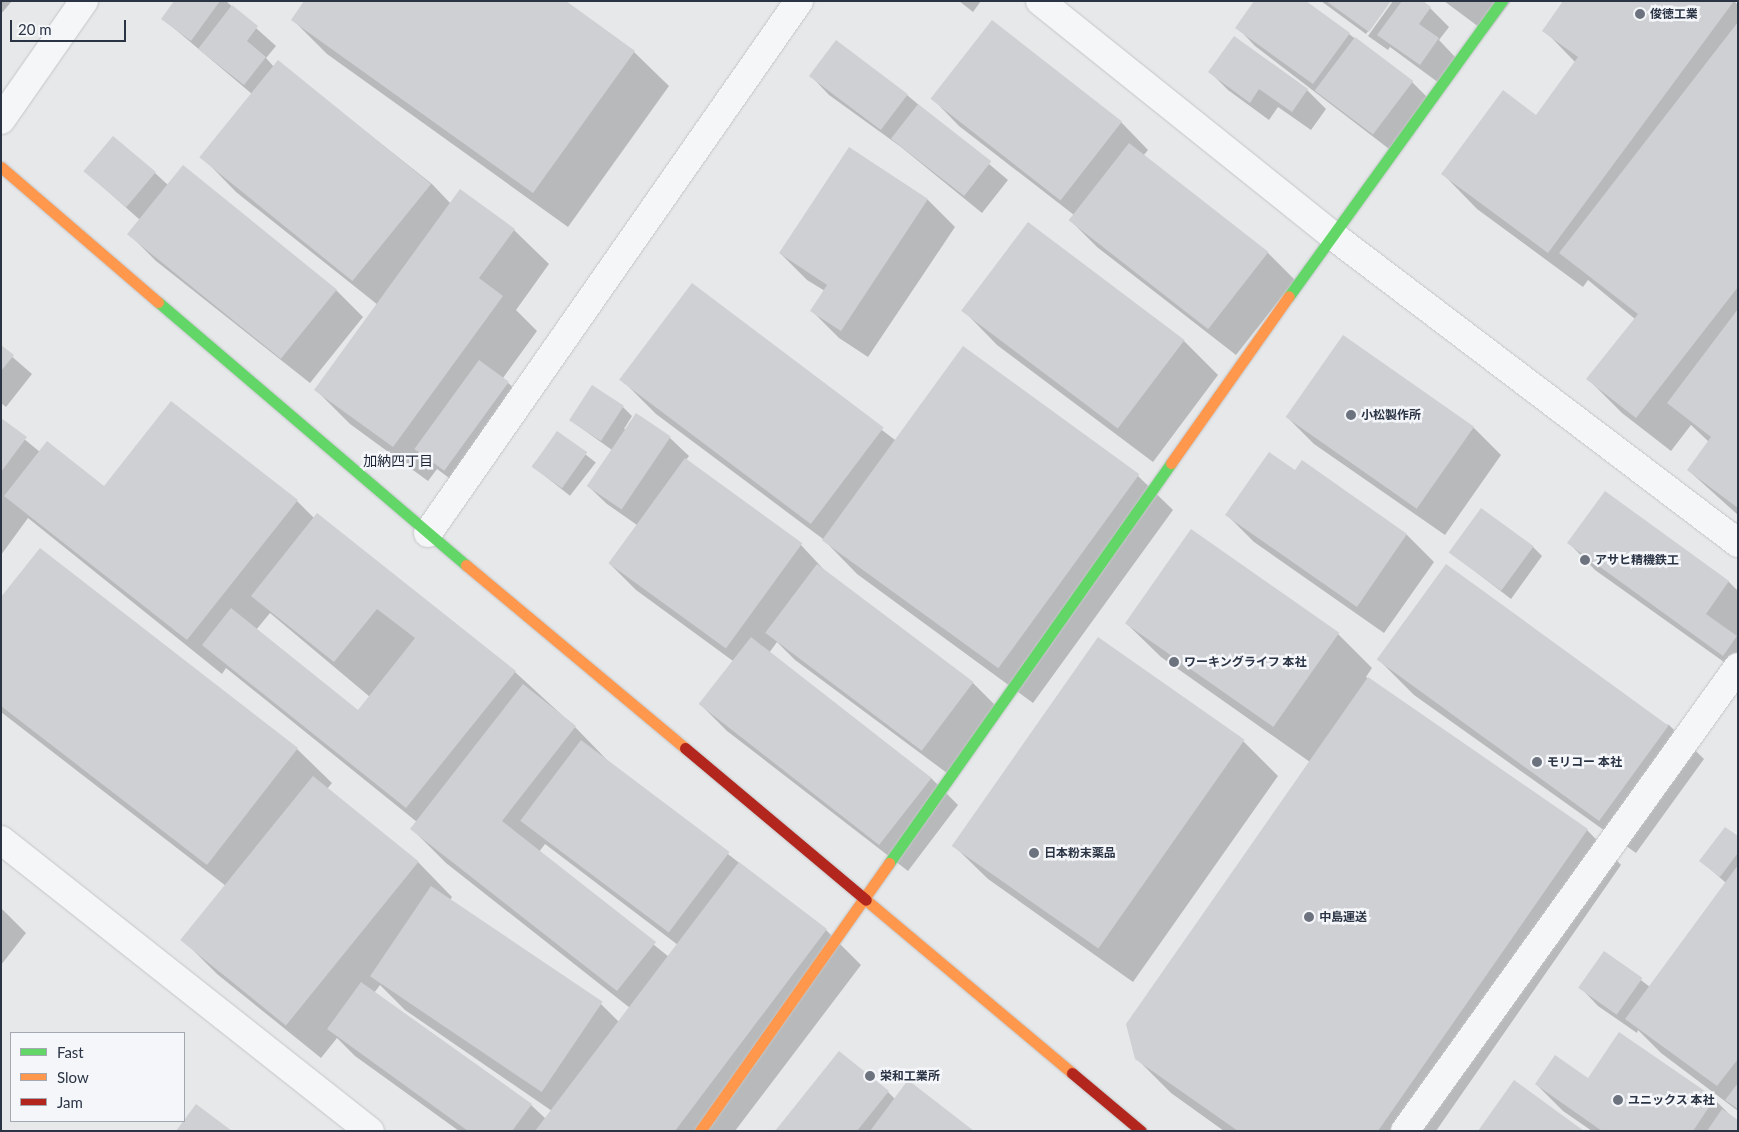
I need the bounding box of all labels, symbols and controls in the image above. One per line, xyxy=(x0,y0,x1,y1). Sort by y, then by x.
place label: 俊徳工業 xyxy=(1650,7,1698,21)
marker: 俊徳工業 xyxy=(1634,8,1646,20)
scale bar xyxy=(12,10,129,42)
text: 20 m xyxy=(18,20,52,38)
place label: 小松製作所 xyxy=(1361,408,1421,422)
marker: 小松製作所 xyxy=(1345,409,1357,421)
district label: 加納四丁目 xyxy=(363,453,433,469)
place label: アサヒ精機鉄工 xyxy=(1595,553,1679,567)
marker: アサヒ精機鉄工 xyxy=(1579,554,1591,566)
place label: ワーキングライフ 本社 xyxy=(1184,655,1307,669)
marker: ワーキングライフ 本社 xyxy=(1168,656,1180,668)
place label: モリコー 本社 xyxy=(1547,755,1622,769)
marker: モリコー 本社 xyxy=(1531,756,1543,768)
place label: 日本粉末薬品 xyxy=(1044,846,1116,860)
marker: 日本粉末薬品 xyxy=(1028,847,1040,859)
place label: 中島運送 xyxy=(1319,910,1367,924)
marker: 中島運送 xyxy=(1303,911,1315,923)
legend xyxy=(10,1032,185,1122)
text: Fast xyxy=(57,1043,84,1061)
text: Slow xyxy=(57,1068,89,1086)
place label: 栄和工業所 xyxy=(880,1069,940,1083)
marker: 栄和工業所 xyxy=(864,1070,876,1082)
text: Jam xyxy=(57,1093,83,1111)
place label: ユニックス 本社 xyxy=(1628,1093,1715,1107)
marker: ユニックス 本社 xyxy=(1612,1094,1624,1106)

